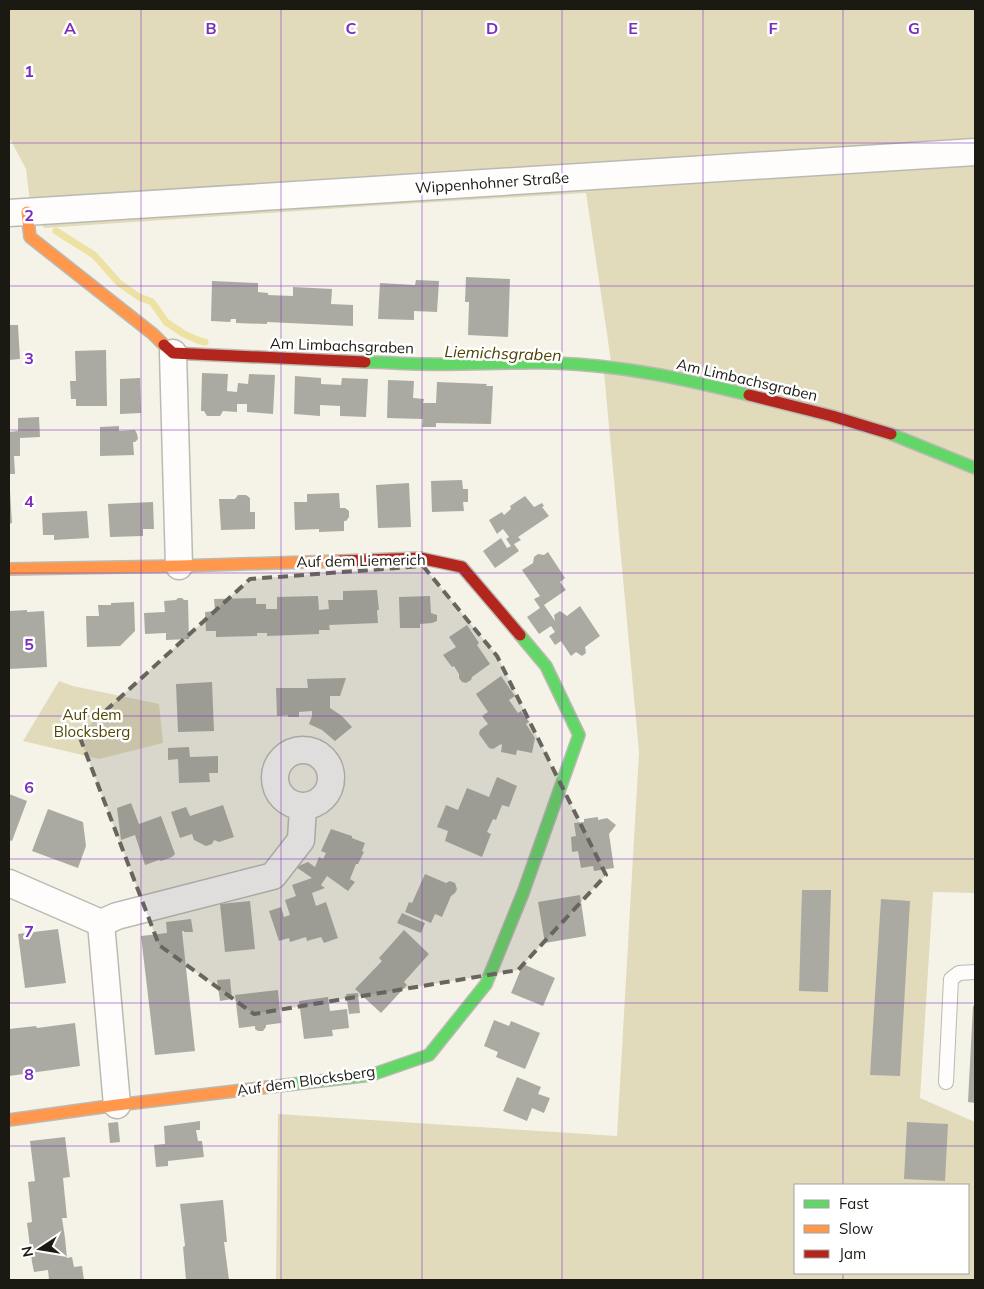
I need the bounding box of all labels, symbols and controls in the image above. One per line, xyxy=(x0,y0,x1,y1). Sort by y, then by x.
text: A xyxy=(64,18,76,38)
text: B xyxy=(205,18,217,38)
text: C xyxy=(346,18,357,38)
text: D xyxy=(486,18,498,38)
text: E xyxy=(628,18,638,38)
text: F xyxy=(768,18,778,38)
text: G xyxy=(908,18,920,38)
text: 1 xyxy=(24,61,34,81)
street label: Wippenhohner Straße xyxy=(414,168,570,197)
text: 2 xyxy=(24,205,34,225)
street label: Am Limbachsgraben xyxy=(270,333,414,358)
water label: Liemichsgraben xyxy=(444,341,562,365)
text: 3 xyxy=(24,348,34,368)
street label: Am Limbachsgraben xyxy=(675,354,819,405)
text: 4 xyxy=(24,491,34,511)
street label: Auf dem Liemerich xyxy=(296,550,426,571)
text: 5 xyxy=(24,634,34,654)
park label: Auf dem Blocksberg xyxy=(54,705,130,741)
text: 6 xyxy=(24,777,34,797)
text: 7 xyxy=(24,921,34,941)
street label: Auf dem Blocksberg xyxy=(236,1061,376,1100)
text: 8 xyxy=(24,1064,34,1084)
legend xyxy=(794,1184,969,1274)
text: Fast xyxy=(839,1194,869,1213)
text: Slow xyxy=(839,1219,873,1238)
north arrow xyxy=(15,1224,65,1274)
text: Jam xyxy=(839,1244,866,1263)
text: N xyxy=(17,1245,37,1259)

